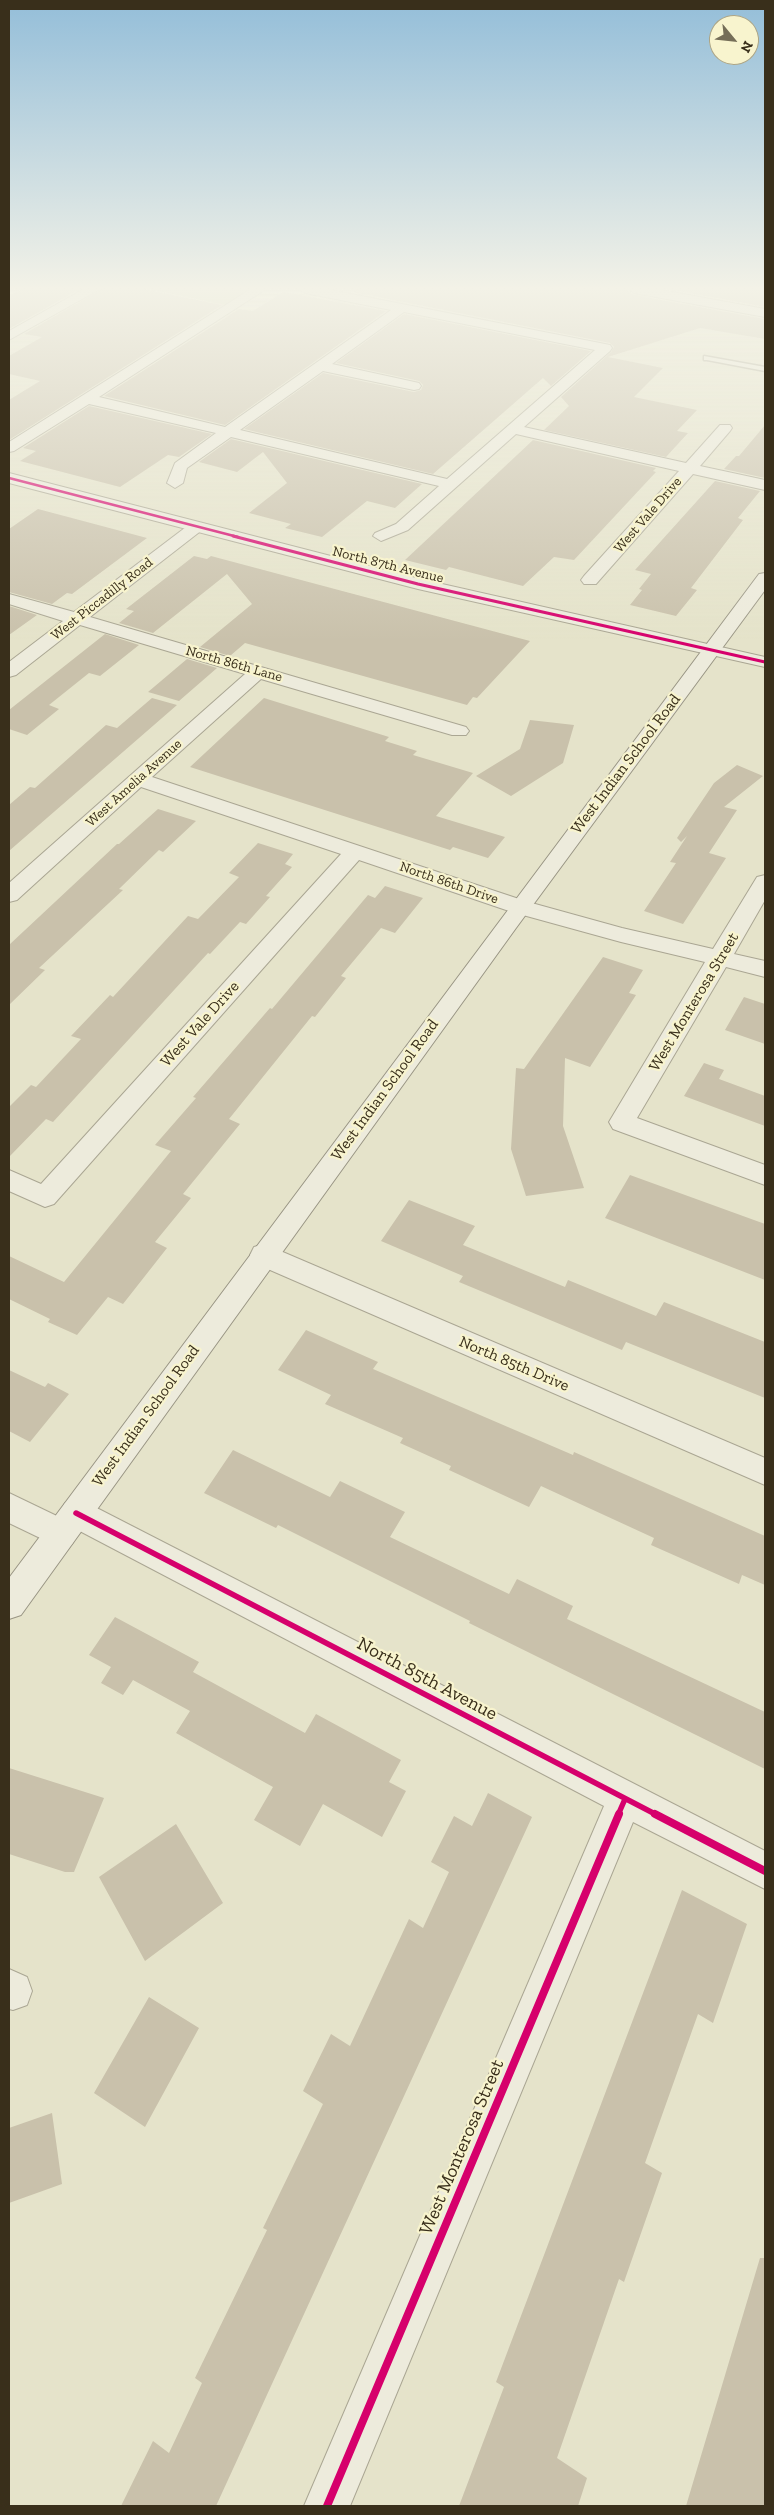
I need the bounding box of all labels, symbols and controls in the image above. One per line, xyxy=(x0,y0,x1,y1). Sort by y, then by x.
north arrow xyxy=(709,15,759,65)
text: N xyxy=(737,38,757,55)
street label: West Vale Drive xyxy=(611,474,685,556)
street label: North 87th Avenue xyxy=(331,543,445,587)
street label: West Piccadilly Road xyxy=(48,554,156,644)
street label: North 86th Lane xyxy=(184,642,284,686)
street label: West Indian School Road xyxy=(567,690,685,838)
street label: West Amelia Avenue xyxy=(83,736,185,830)
street label: North 86th Drive xyxy=(397,858,501,908)
street label: West Monterosa Street xyxy=(645,929,743,1075)
street label: West Vale Drive xyxy=(157,977,243,1071)
street label: West Indian School Road xyxy=(327,1016,443,1164)
street label: North 85th Drive xyxy=(456,1332,572,1396)
street label: West Indian School Road xyxy=(88,1342,204,1490)
street label: North 85th Avenue xyxy=(353,1632,501,1726)
street label: West Monterosa Street xyxy=(415,2056,509,2238)

